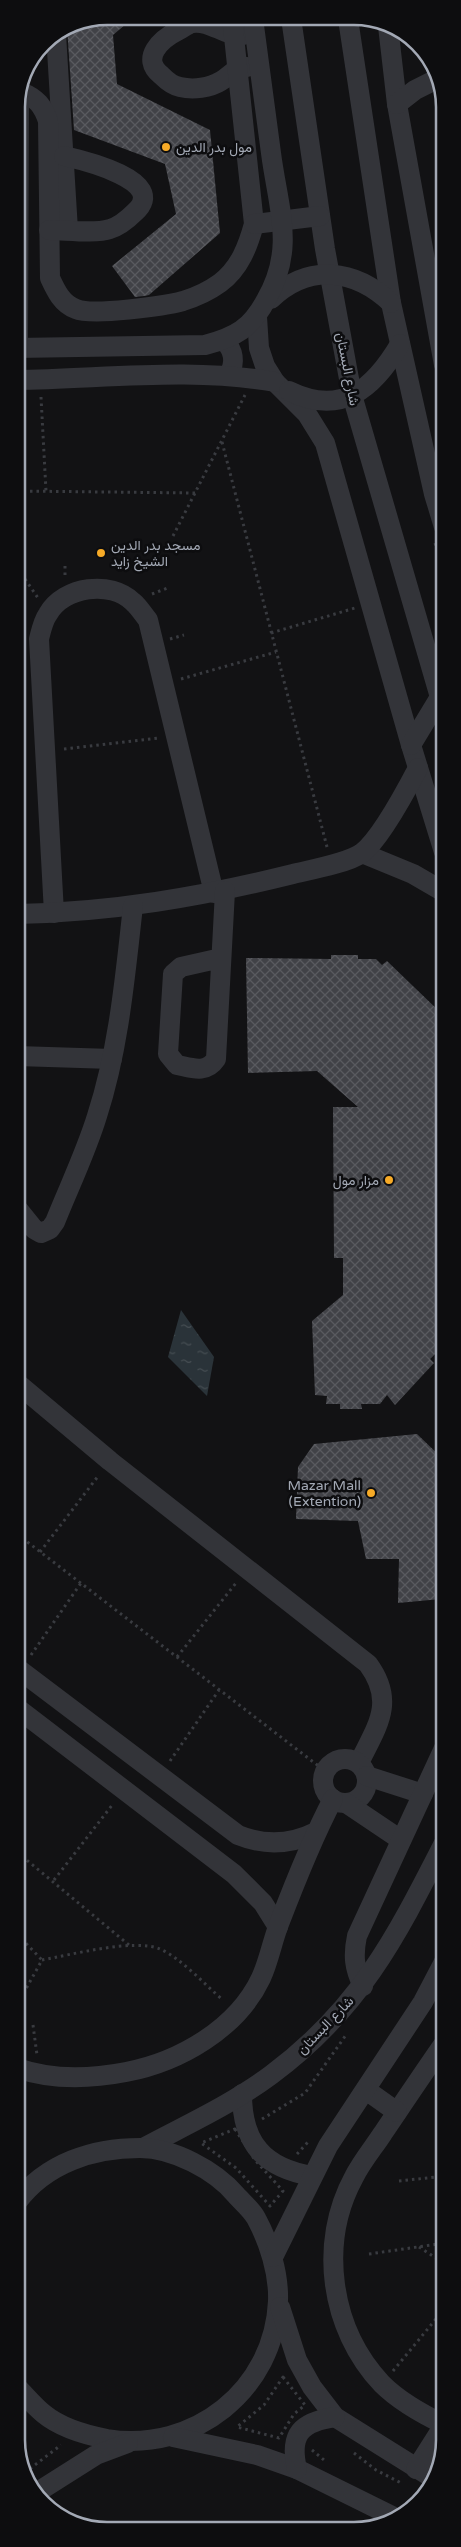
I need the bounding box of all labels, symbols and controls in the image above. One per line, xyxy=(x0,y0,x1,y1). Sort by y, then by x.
place label: مول بدر الدين xyxy=(176,139,252,157)
marker: مول بدر الدين xyxy=(160,141,172,153)
street label: شارع البستان xyxy=(330,331,363,408)
place label: مسجد بدر الدين الشيخ زايد xyxy=(111,537,201,572)
marker: مسجد بدر الدين الشيخ زايد xyxy=(95,547,107,559)
place label: مزار مول xyxy=(333,1172,379,1190)
marker: مزار مول xyxy=(383,1174,395,1186)
place label: Mazar Mall (Extention) xyxy=(287,1477,361,1510)
marker: Mazar Mall (Extention) xyxy=(365,1487,377,1499)
street label: شارع البستان xyxy=(293,1993,359,2059)

